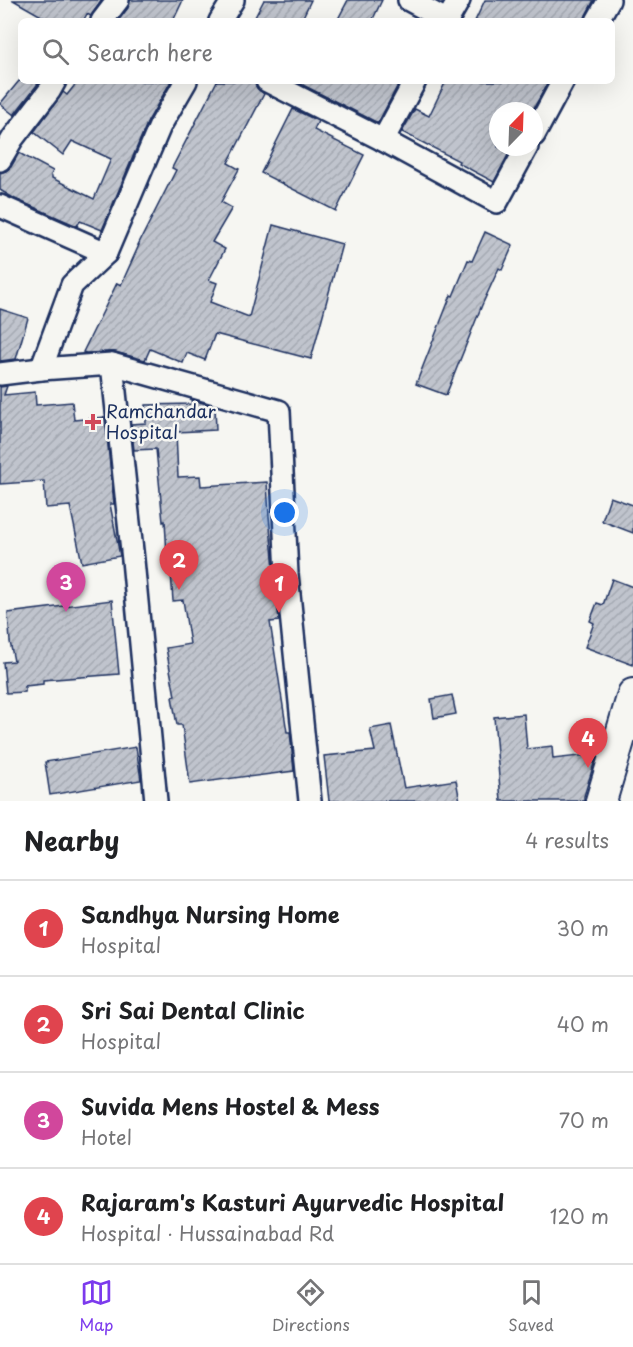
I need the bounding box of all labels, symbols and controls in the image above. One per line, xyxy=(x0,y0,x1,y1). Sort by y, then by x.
search box xyxy=(18,18,615,84)
icon: search xyxy=(39,35,72,68)
text: Search here xyxy=(87,35,213,68)
north arrow xyxy=(489,102,543,156)
place label: Ramchandar Hospital xyxy=(106,397,217,445)
marker: Ramchandar Hospital xyxy=(84,413,102,431)
your location xyxy=(270,498,299,527)
pin: 2 xyxy=(160,540,198,590)
pin: 3 xyxy=(46,562,86,612)
pin: 1 xyxy=(260,564,298,613)
pin: 4 xyxy=(568,718,608,768)
text: Nearby xyxy=(24,821,119,860)
text: 4 results xyxy=(525,825,609,855)
text: Sandhya Nursing Home xyxy=(81,897,340,930)
text: 1 xyxy=(39,913,48,943)
text: 30 m xyxy=(556,913,609,943)
text: Hospital xyxy=(81,930,161,960)
text: Sri Sai Dental Clinic xyxy=(81,993,305,1026)
text: 2 xyxy=(36,1009,51,1039)
text: 40 m xyxy=(557,1009,609,1039)
text: Hospital xyxy=(81,1026,161,1056)
text: Suvida Mens Hostel & Mess xyxy=(81,1089,379,1122)
text: 3 xyxy=(37,1105,50,1135)
text: 70 m xyxy=(559,1105,609,1135)
text: Hotel xyxy=(81,1122,132,1152)
text: Rajaram's Kasturi Ayurvedic Hospital xyxy=(81,1185,504,1218)
text: 4 xyxy=(37,1201,50,1231)
text: 120 m xyxy=(550,1201,609,1231)
text: Hospital · Hussainabad Rd xyxy=(81,1218,334,1248)
tab: Map xyxy=(79,1276,113,1336)
tab: Directions xyxy=(272,1276,350,1336)
tab: Saved xyxy=(508,1276,554,1336)

